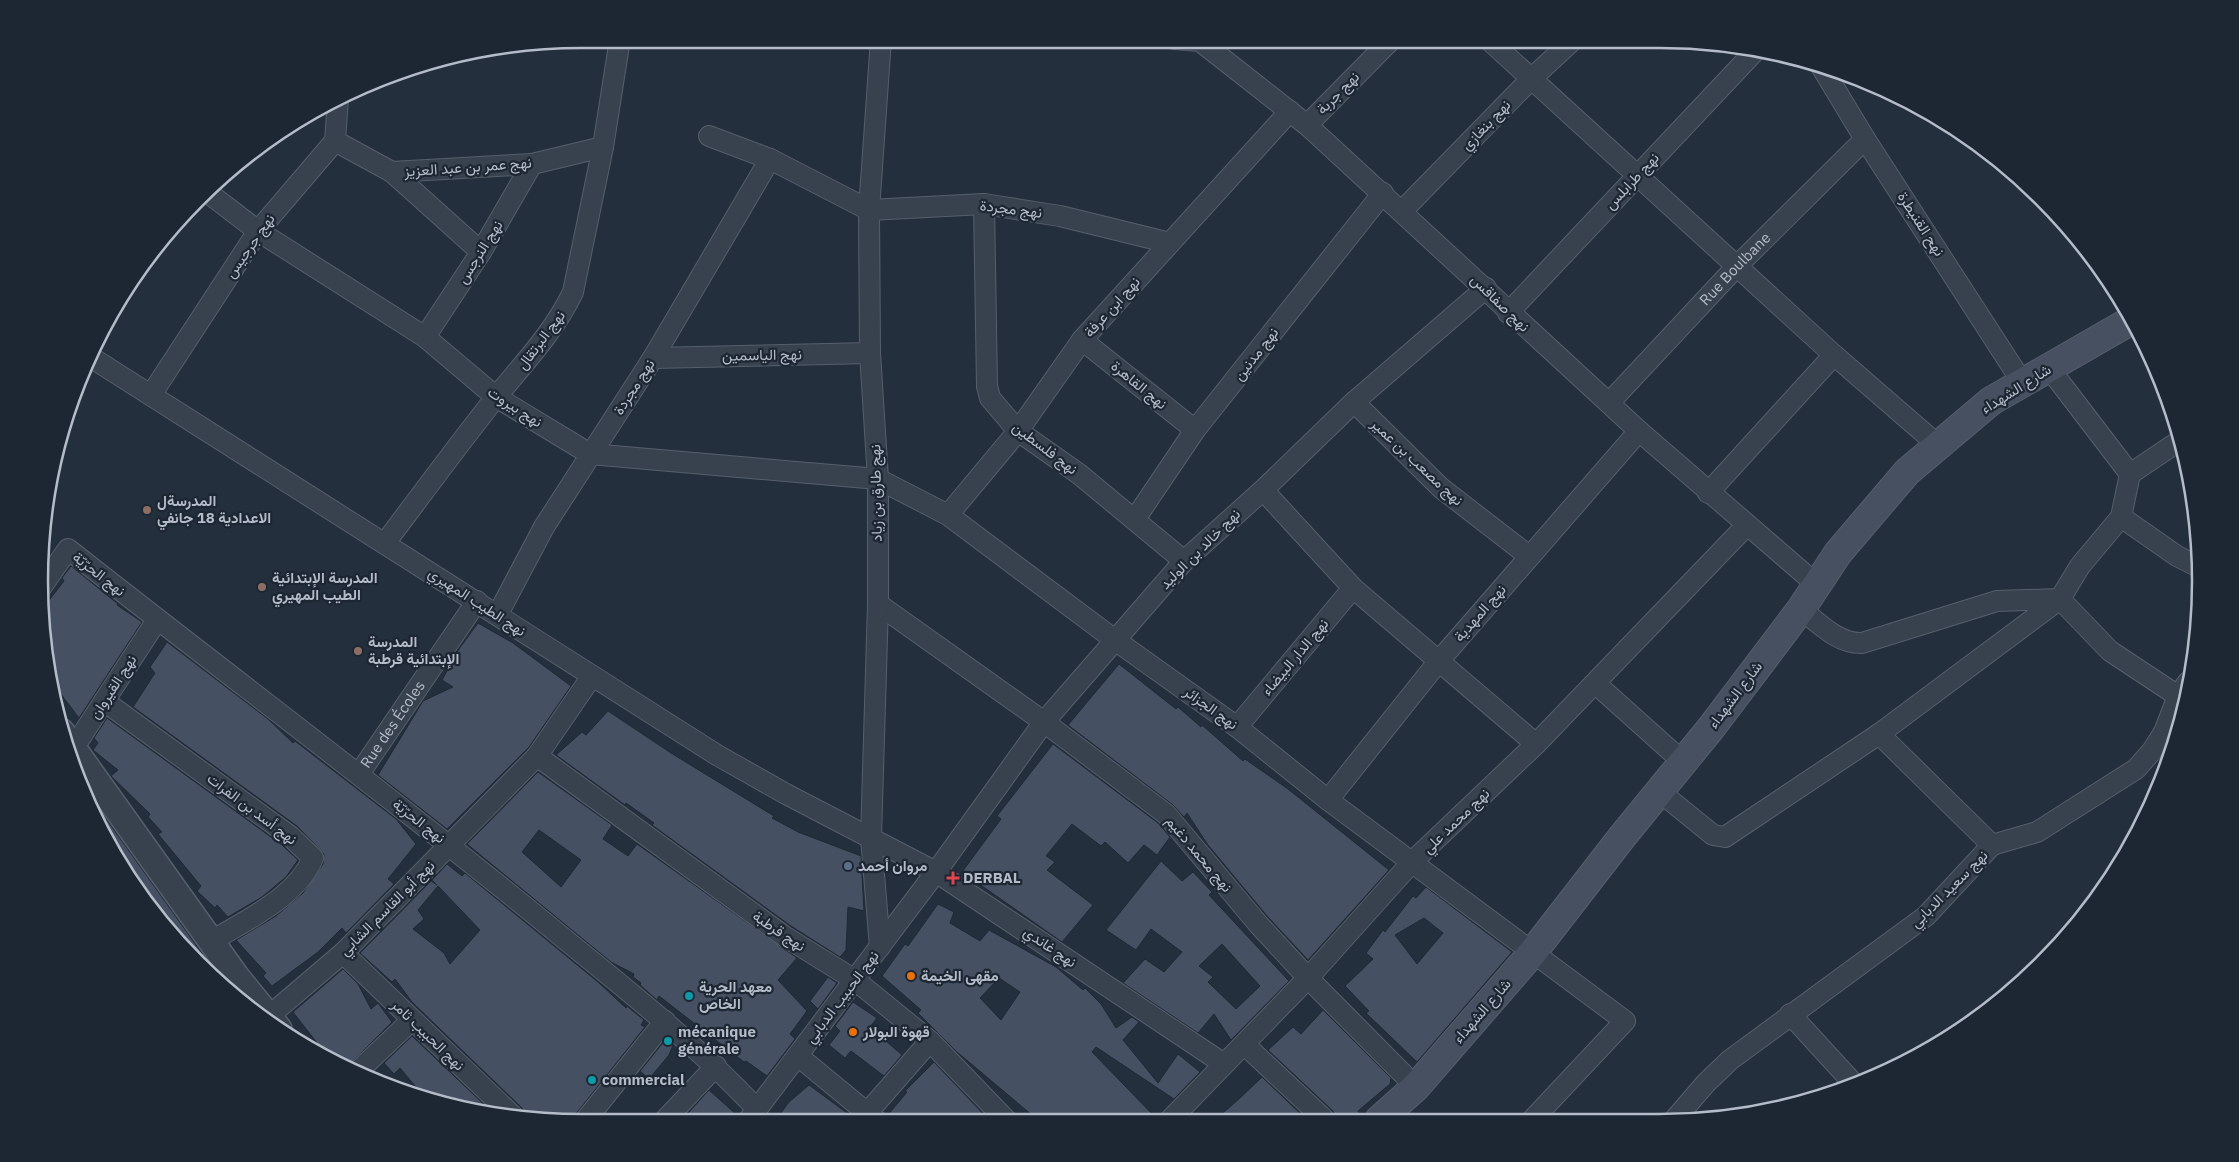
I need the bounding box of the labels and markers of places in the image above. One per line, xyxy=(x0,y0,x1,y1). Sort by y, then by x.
place label: المدرسةل الاعدادية 18 جانفي xyxy=(157,491,271,531)
marker: المدرسةل الاعدادية 18 جانفي xyxy=(141,504,153,516)
place label: المدرسة الإبتدائية الطيب المهيري xyxy=(272,568,378,608)
marker: المدرسة الإبتدائية الطيب المهيري xyxy=(256,581,268,593)
place label: المدرسة الإبتدائية قرطبة xyxy=(368,632,459,669)
marker: المدرسة الإبتدائية قرطبة xyxy=(352,645,364,657)
place label: مروان أحمد xyxy=(858,856,928,875)
marker: مروان أحمد xyxy=(842,860,854,872)
place label: DERBAL xyxy=(963,868,1021,887)
marker: DERBAL xyxy=(947,872,959,884)
place label: مقهى الخيمة xyxy=(921,966,999,985)
marker: مقهى الخيمة xyxy=(905,970,917,982)
place label: معهد الحرية الخاص xyxy=(699,977,772,1013)
marker: معهد الحرية الخاص xyxy=(683,990,695,1002)
place label: mécanique générale xyxy=(678,1022,756,1058)
place label: قهوة البولار xyxy=(862,1022,930,1041)
marker: قهوة البولار xyxy=(847,1026,859,1038)
marker: mécanique générale xyxy=(662,1035,674,1047)
place label: commercial xyxy=(602,1070,685,1089)
marker: commercial xyxy=(586,1074,598,1086)

